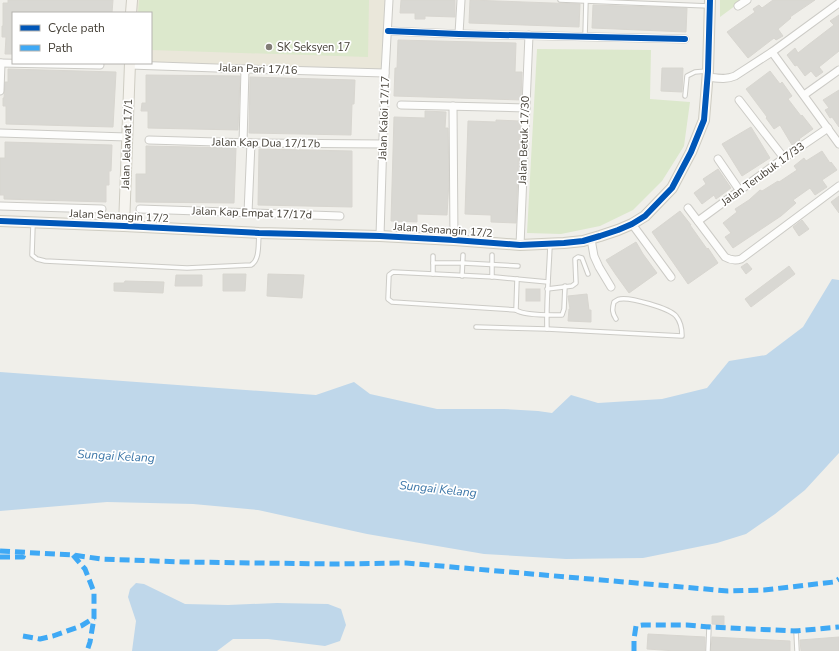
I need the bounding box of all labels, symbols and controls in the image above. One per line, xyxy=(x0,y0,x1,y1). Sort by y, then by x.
legend xyxy=(12,12,152,64)
text: Cycle path xyxy=(48,20,105,36)
text: Path xyxy=(48,40,73,56)
place label: SK Seksyen 17 xyxy=(277,40,350,55)
marker: SK Seksyen 17 xyxy=(264,42,274,52)
street label: Jalan Pari 17/16 xyxy=(217,60,298,78)
street label: Jalan Kaloi 17/17 xyxy=(375,76,393,161)
street label: Jalan Betuk 17/30 xyxy=(515,95,533,186)
street label: Jalan Jelawat 17/1 xyxy=(118,98,136,191)
street label: Jalan Kap Dua 17/17b xyxy=(211,135,320,151)
street label: Jalan Terubuk 17/33 xyxy=(717,139,808,210)
street label: Jalan Kap Empat 17/17d xyxy=(191,203,312,223)
street label: Jalan Senangin 17/2 xyxy=(68,206,169,226)
street label: Jalan Senangin 17/2 xyxy=(392,219,493,241)
water label: Sungai Kelang xyxy=(77,446,155,466)
water label: Sungai Kelang xyxy=(399,477,477,501)

